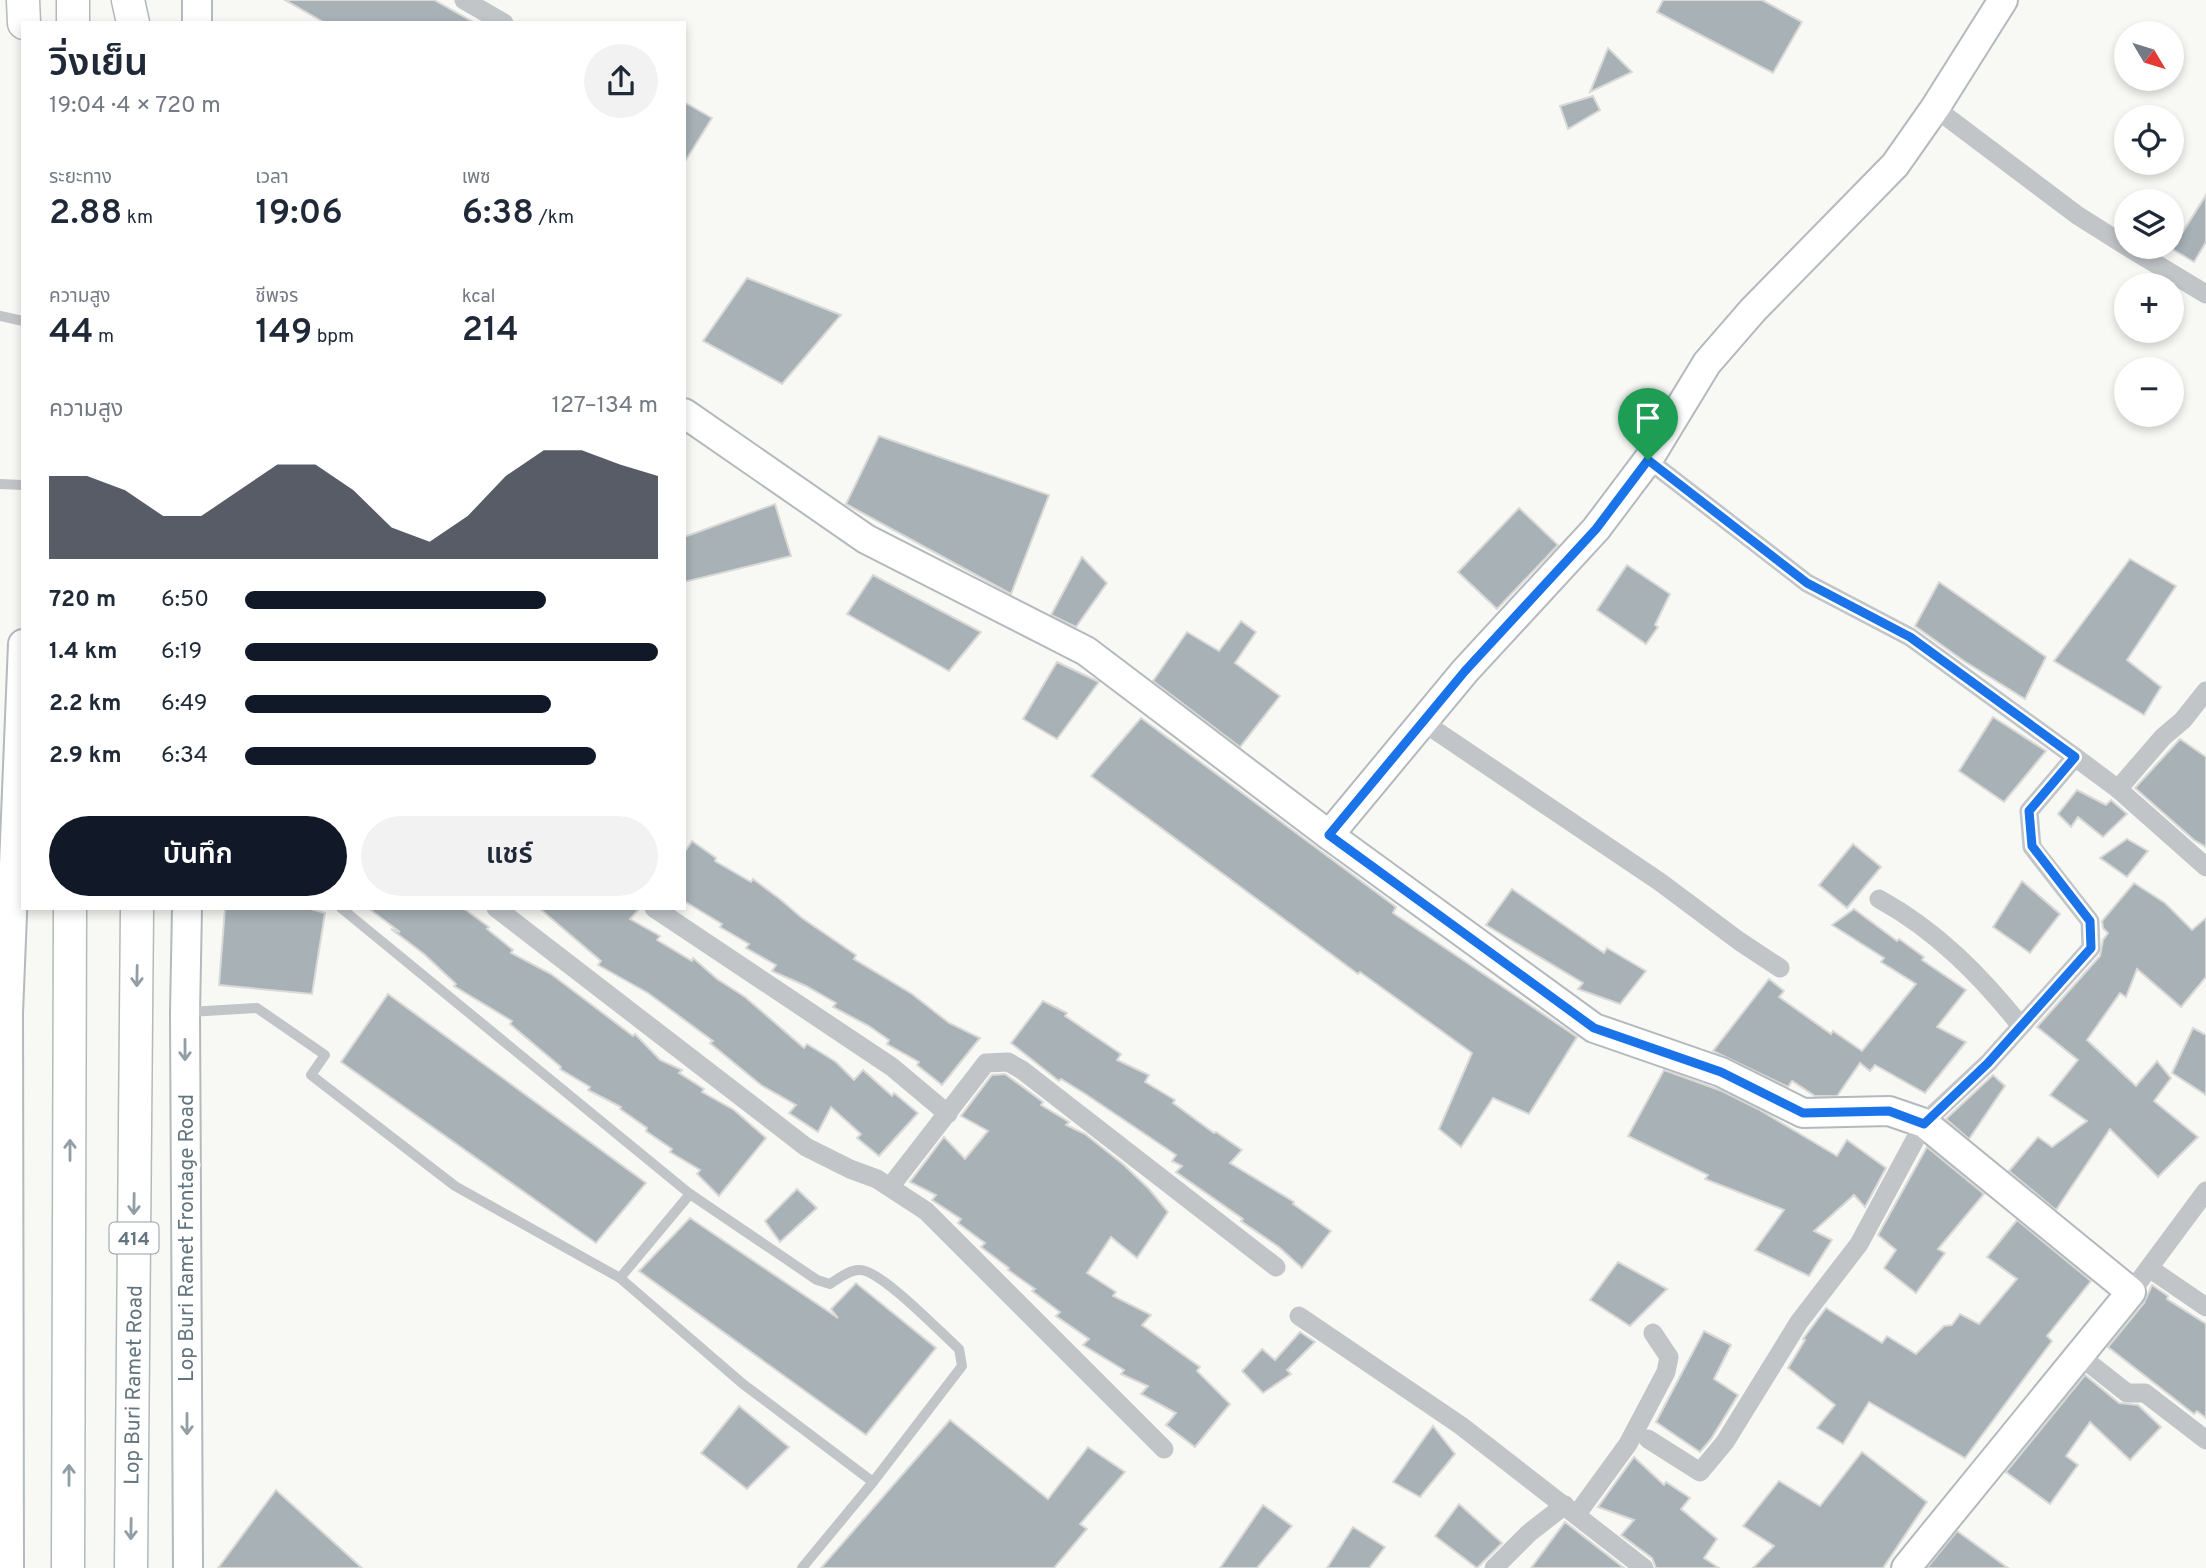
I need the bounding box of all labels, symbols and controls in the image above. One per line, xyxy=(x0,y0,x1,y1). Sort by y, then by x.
north arrow xyxy=(2114,21,2184,91)
map controls xyxy=(2114,21,2184,427)
text: วิ่งเย็น xyxy=(49,41,148,90)
button: share xyxy=(584,44,658,118)
text: 19:04 · 4 × 720 m xyxy=(49,92,221,121)
button: locate xyxy=(2114,105,2184,175)
text: ระยะทาง xyxy=(49,166,112,190)
text: เวลา xyxy=(255,166,289,190)
text: เพซ xyxy=(462,166,491,190)
button: layers xyxy=(2114,189,2184,259)
text: 2.88 xyxy=(49,192,122,236)
text: 19:06 xyxy=(255,192,343,236)
text: 6:38 xyxy=(462,192,534,236)
text: km xyxy=(122,206,153,230)
text: /km xyxy=(534,206,574,230)
button: + xyxy=(2114,273,2184,343)
text: ความสูง xyxy=(49,285,110,309)
text: ชีพจร xyxy=(255,285,298,309)
text: kcal xyxy=(462,285,495,309)
text: 214 xyxy=(462,309,519,353)
text: 44 xyxy=(49,311,94,355)
text: 149 xyxy=(255,311,312,355)
text: m xyxy=(94,325,114,349)
text: bpm xyxy=(312,325,354,349)
button: − xyxy=(2114,357,2184,427)
pin xyxy=(1618,388,1678,460)
text: 127–134 m xyxy=(551,392,658,421)
text: ความสูง xyxy=(49,396,123,425)
icon: arrive xyxy=(1629,399,1667,437)
text: 720 m xyxy=(49,586,116,615)
text: 6:50 xyxy=(161,586,209,615)
text: 1.4 km xyxy=(49,638,117,667)
text: 6:19 xyxy=(161,638,202,667)
text: 2.2 km xyxy=(49,690,122,719)
text: 6:49 xyxy=(161,690,208,719)
text: 2.9 km xyxy=(49,742,122,771)
text: 6:34 xyxy=(161,742,208,771)
button: บันทึก xyxy=(49,816,347,896)
button: แชร์ xyxy=(361,816,658,896)
one-way arrow xyxy=(130,965,143,988)
one-way arrow xyxy=(178,1038,192,1061)
street label: Lop Buri Ramet Frontage Road xyxy=(174,1094,201,1382)
one-way arrow xyxy=(63,1139,77,1162)
one-way arrow xyxy=(127,1192,141,1215)
road number: 414 xyxy=(110,1222,158,1254)
street label: Lop Buri Ramet Road xyxy=(119,1285,150,1485)
one-way arrow xyxy=(180,1413,194,1436)
one-way arrow xyxy=(62,1464,76,1487)
one-way arrow xyxy=(124,1518,138,1541)

